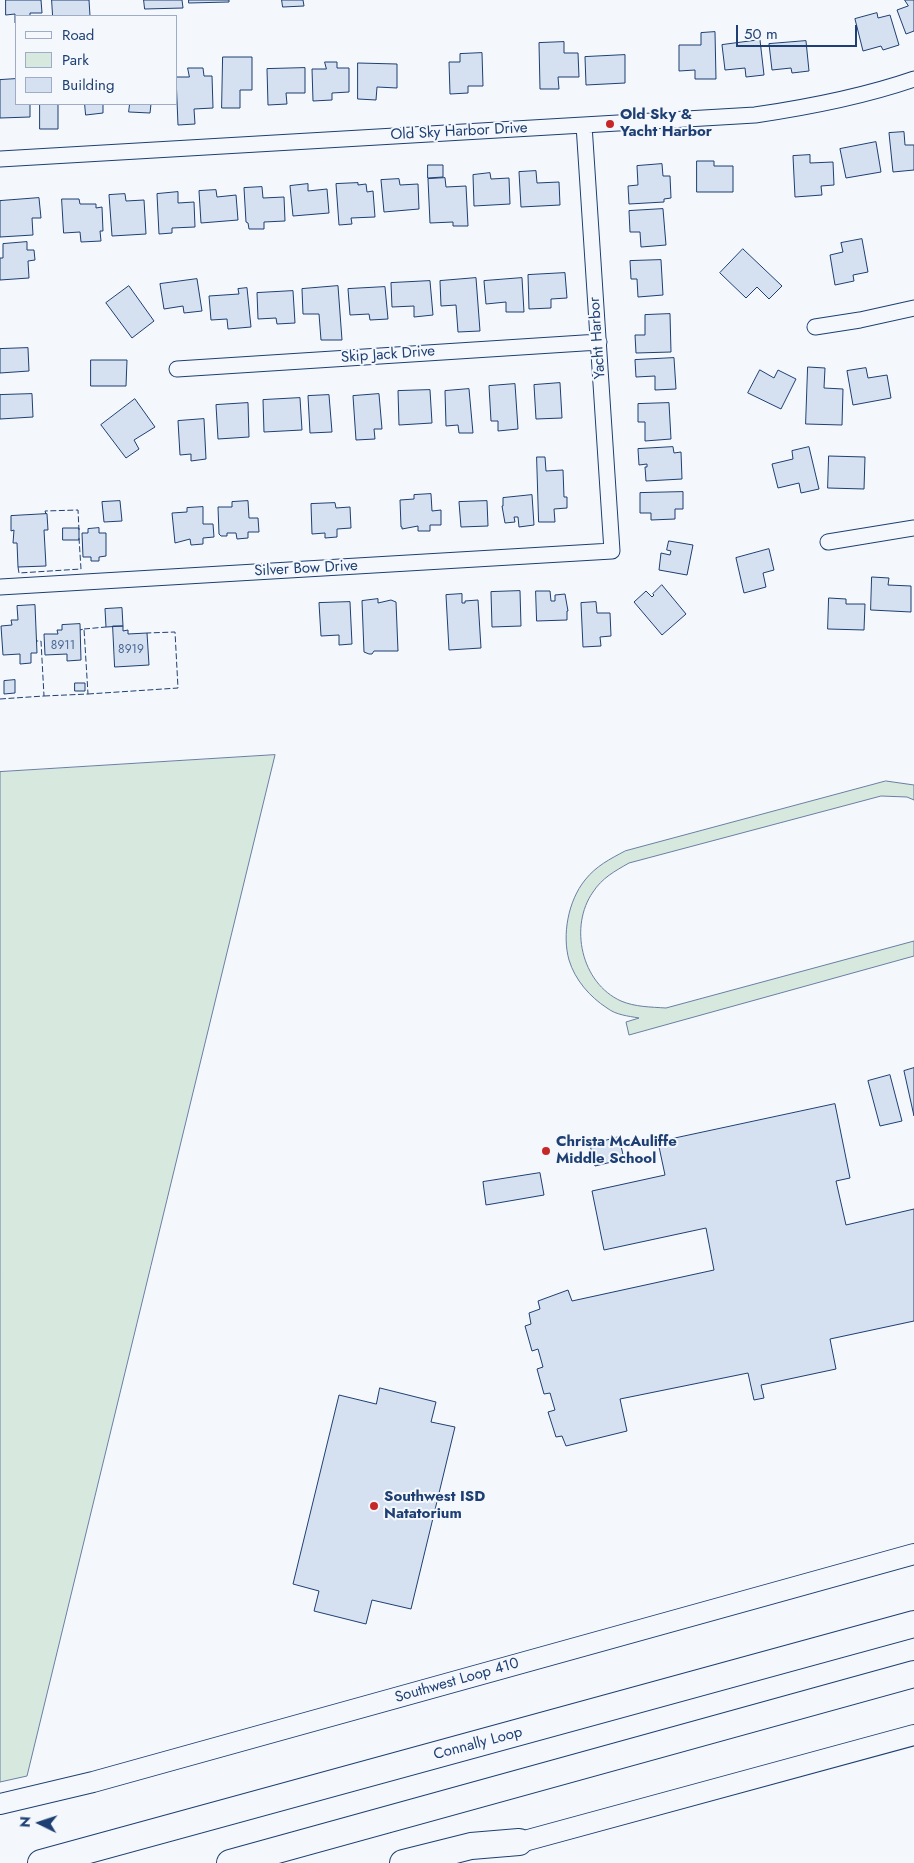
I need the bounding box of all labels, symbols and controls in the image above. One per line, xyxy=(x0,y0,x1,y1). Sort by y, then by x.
legend xyxy=(15,15,178,105)
scale bar xyxy=(739,15,860,47)
text: 50 m xyxy=(744,23,778,45)
text: Road xyxy=(62,24,94,46)
text: Park xyxy=(62,49,89,71)
text: Building xyxy=(62,74,114,96)
place label: Old Sky & Yacht Harbor xyxy=(620,106,712,141)
marker: Old Sky & Yacht Harbor xyxy=(604,118,616,130)
street label: Old Sky Harbor Drive xyxy=(390,119,528,145)
street label: Yacht Harbor xyxy=(586,296,610,380)
street label: Skip Jack Drive xyxy=(340,343,436,367)
street label: Silver Bow Drive xyxy=(254,557,358,581)
house number: 8911 xyxy=(51,639,75,653)
house number: 8919 xyxy=(118,643,144,657)
place label: Christa McAuliffe Middle School xyxy=(556,1133,677,1168)
marker: Christa McAuliffe Middle School xyxy=(540,1145,552,1157)
place label: Southwest ISD Natatorium xyxy=(384,1488,485,1523)
marker: Southwest ISD Natatorium xyxy=(368,1500,380,1512)
street label: Southwest Loop 410 xyxy=(393,1655,521,1707)
street label: Connally Loop xyxy=(432,1724,524,1764)
north arrow xyxy=(15,1798,65,1848)
text: N xyxy=(15,1816,35,1828)

